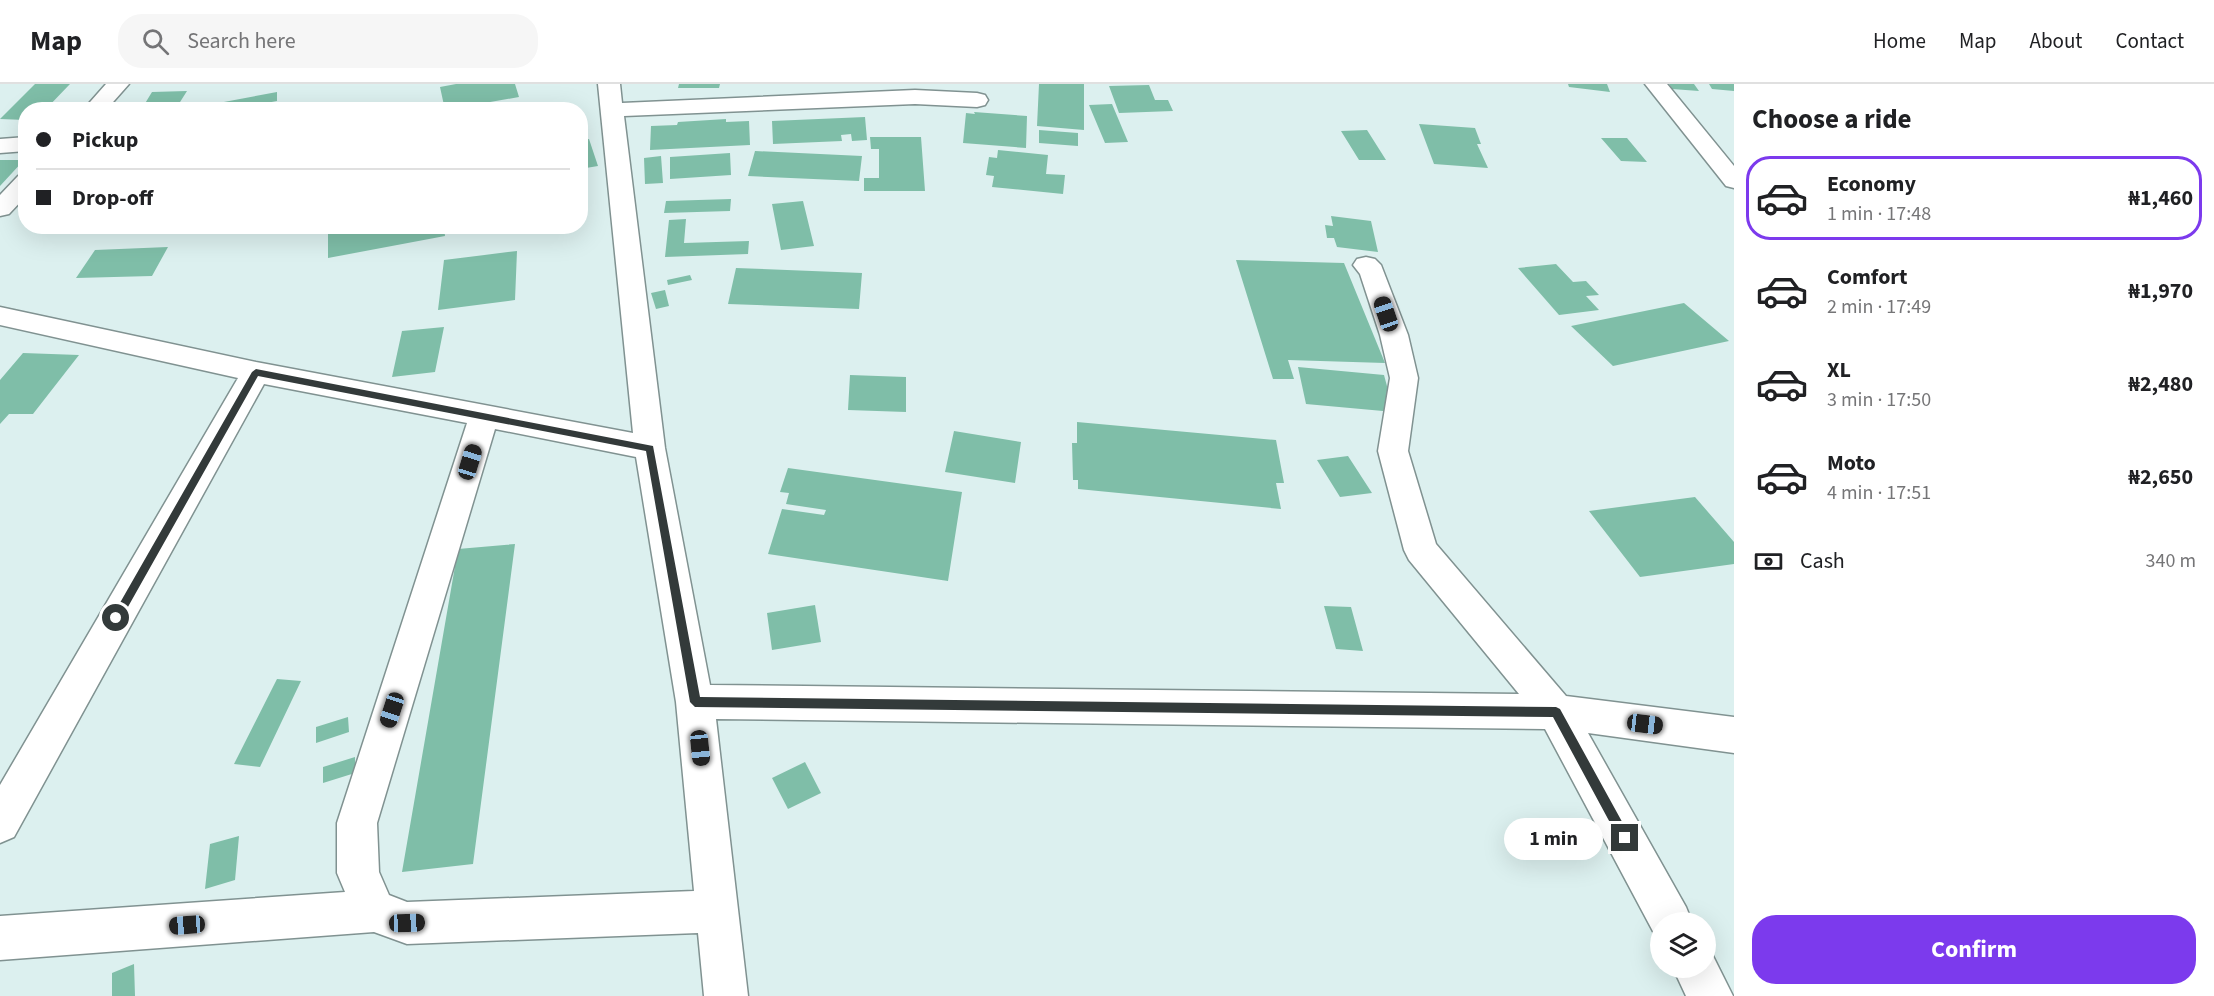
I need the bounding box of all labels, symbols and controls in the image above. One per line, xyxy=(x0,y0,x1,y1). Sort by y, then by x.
search box xyxy=(118,14,538,68)
text: Map xyxy=(30,21,82,61)
icon: search xyxy=(139,25,172,58)
text: Search here xyxy=(187,25,296,57)
text: Home xyxy=(1873,26,1926,56)
text: Map xyxy=(1959,26,1997,56)
text: About xyxy=(2030,26,2082,56)
text: Contact xyxy=(2115,26,2184,56)
text: Choose a ride xyxy=(1752,100,1912,139)
text: Pickup xyxy=(72,124,138,156)
text: Economy xyxy=(1827,168,1916,200)
icon: car xyxy=(1755,171,1809,225)
text: Drop-off xyxy=(72,182,153,214)
text: ₦1,460 xyxy=(2128,182,2193,214)
text: 1 min · 17:48 xyxy=(1827,200,1931,228)
text: Comfort xyxy=(1827,261,1908,293)
icon: car xyxy=(1755,264,1809,318)
text: ₦1,970 xyxy=(2128,275,2193,307)
text: 2 min · 17:49 xyxy=(1827,293,1931,321)
car xyxy=(1372,294,1400,334)
text: XL xyxy=(1827,354,1851,386)
icon: car xyxy=(1755,357,1809,411)
text: ₦2,480 xyxy=(2128,368,2193,400)
text: 3 min · 17:50 xyxy=(1827,386,1931,414)
car xyxy=(456,442,484,482)
text: Moto xyxy=(1827,447,1876,479)
icon: car xyxy=(1755,450,1809,504)
text: ₦2,650 xyxy=(2128,461,2193,493)
text: 4 min · 17:51 xyxy=(1827,479,1931,507)
icon: cash xyxy=(1752,545,1785,578)
text: Cash xyxy=(1800,545,1845,577)
text: 340 m xyxy=(2146,547,2196,575)
route start xyxy=(102,604,129,631)
car xyxy=(378,690,406,730)
car xyxy=(1626,713,1664,735)
car xyxy=(689,729,711,767)
callout: 1 min xyxy=(1505,817,1604,859)
route end xyxy=(1611,824,1638,851)
text: 1 min xyxy=(1529,825,1578,853)
map controls xyxy=(1650,912,1716,978)
button: layers xyxy=(1650,912,1716,978)
car xyxy=(389,913,425,933)
car xyxy=(168,915,206,935)
button: Confirm xyxy=(1752,915,2196,984)

